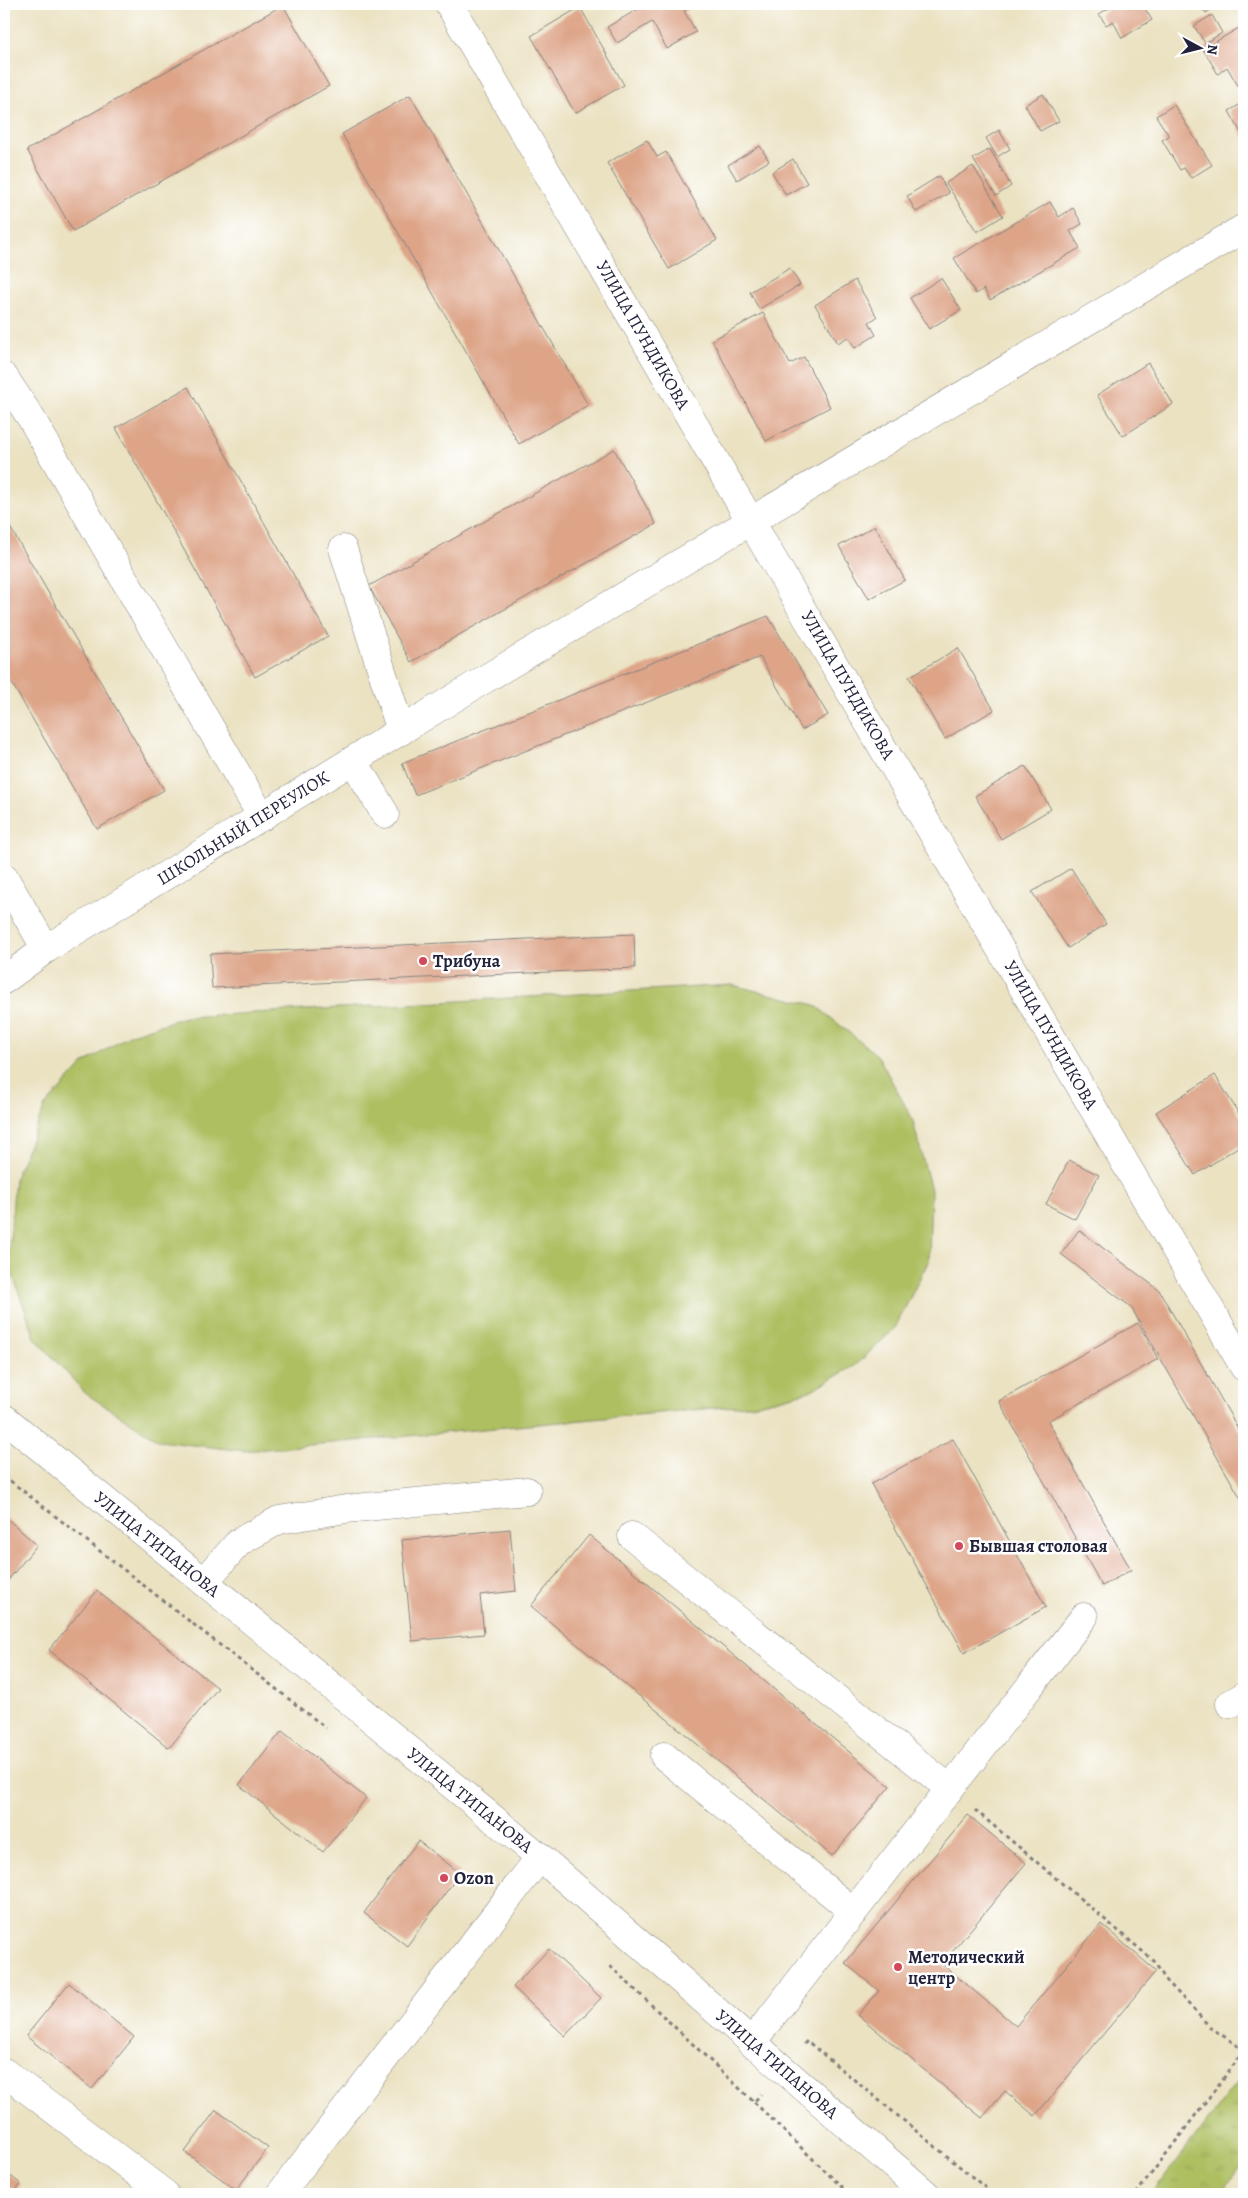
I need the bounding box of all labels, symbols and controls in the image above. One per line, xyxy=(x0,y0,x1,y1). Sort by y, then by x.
north arrow xyxy=(1176,22,1226,72)
text: N xyxy=(1202,43,1222,56)
street label: УЛИЦА ПУНДИКОВА xyxy=(590,256,696,414)
street label: УЛИЦА ПУНДИКОВА xyxy=(795,606,901,764)
street label: ШКОЛЬНЫЙ ПЕРЕУЛОК xyxy=(152,765,334,891)
place label: Трибуна xyxy=(433,949,501,973)
marker: Трибуна xyxy=(417,955,429,967)
street label: УЛИЦА ПУНДИКОВА xyxy=(998,956,1104,1114)
street label: УЛИЦА ТИПАНОВА xyxy=(89,1486,225,1603)
place label: Бывшая столовая xyxy=(969,1534,1108,1558)
marker: Бывшая столовая xyxy=(953,1540,965,1552)
street label: УЛИЦА ТИПАНОВА xyxy=(402,1742,538,1859)
place label: Ozon xyxy=(454,1866,494,1890)
marker: Ozon xyxy=(438,1872,450,1884)
place label: Методический центр xyxy=(908,1945,1025,1990)
marker: Методический центр xyxy=(892,1961,904,1973)
street label: УЛИЦА ТИПАНОВА xyxy=(710,2004,844,2124)

